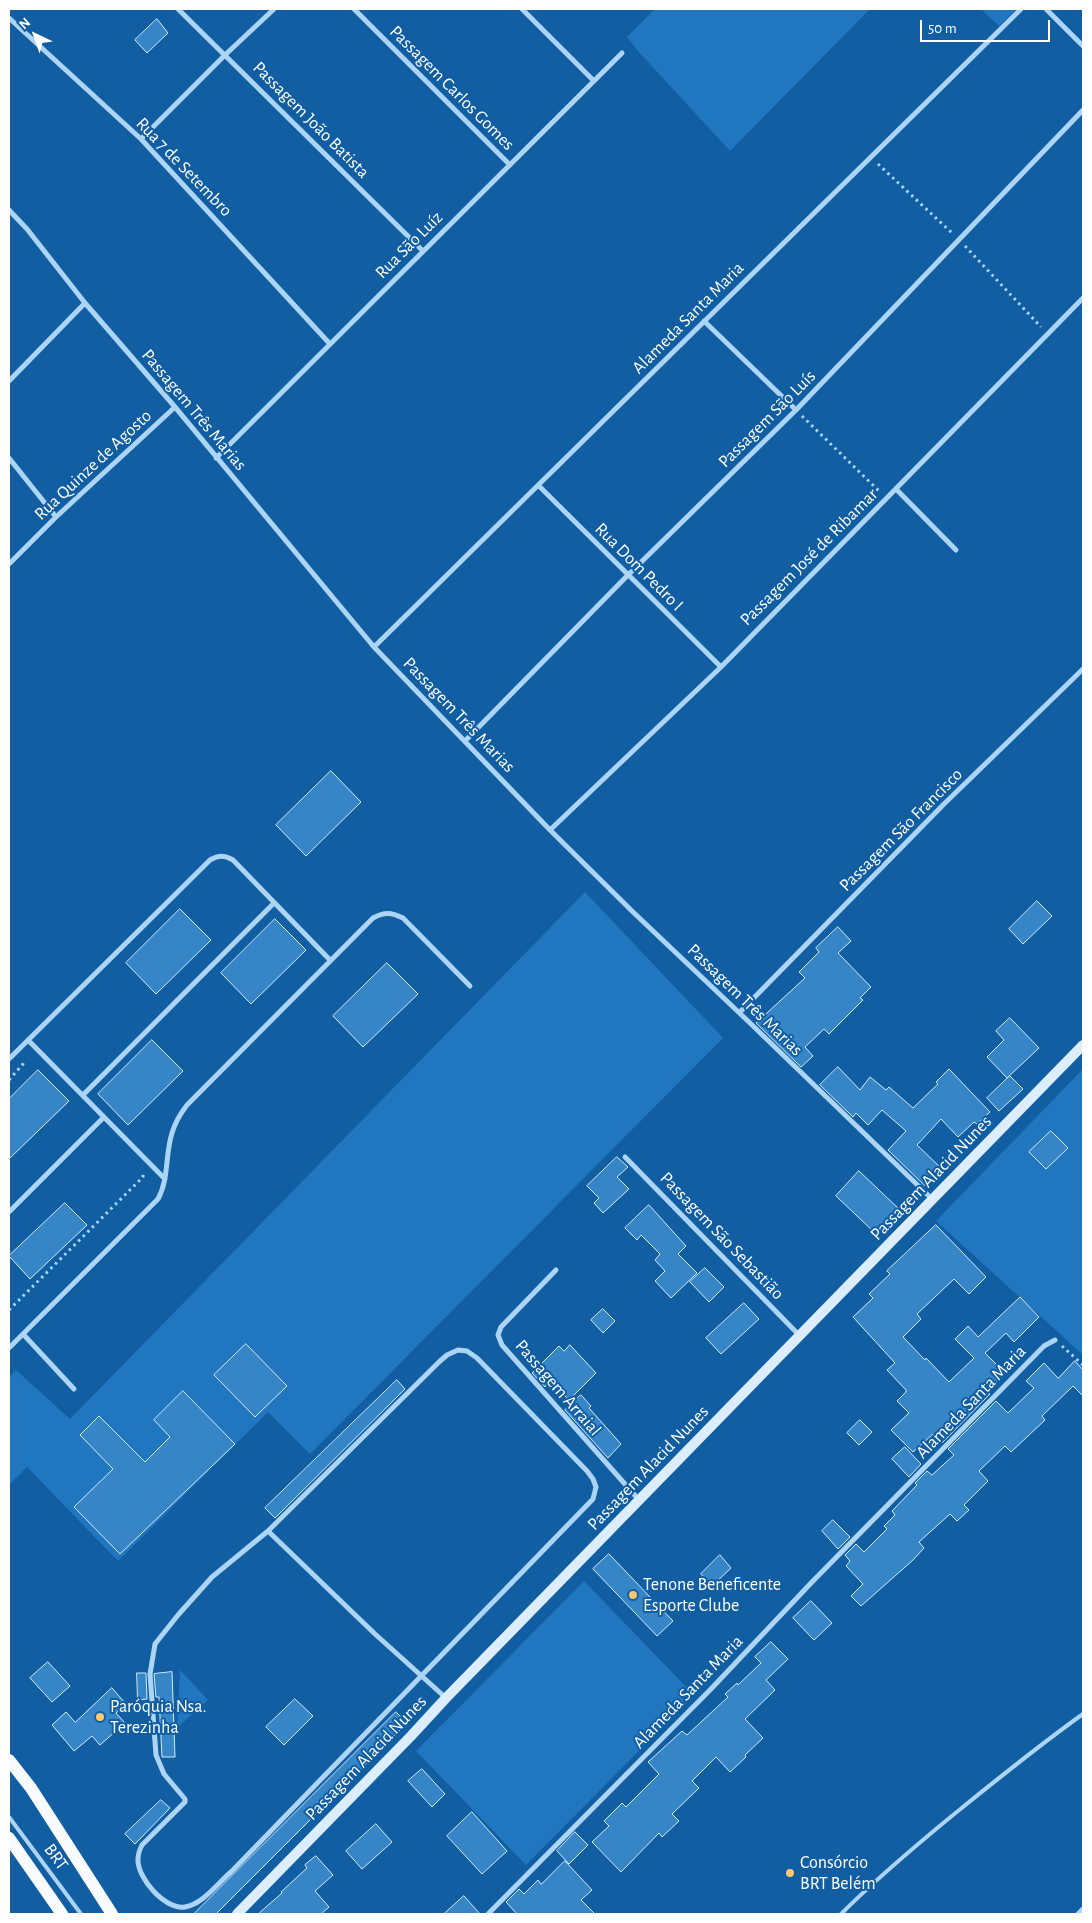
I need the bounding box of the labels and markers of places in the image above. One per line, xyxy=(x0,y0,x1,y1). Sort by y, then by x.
place label: Tenone Beneficente Esporte Clube xyxy=(643,1574,781,1616)
marker: Tenone Beneficente Esporte Clube xyxy=(627,1589,639,1601)
place label: Paróquia Nsa. Terezinha xyxy=(110,1696,207,1738)
marker: Paróquia Nsa. Terezinha xyxy=(94,1711,106,1723)
place label: Consórcio BRT Belém xyxy=(800,1852,876,1895)
marker: Consórcio BRT Belém xyxy=(784,1867,796,1879)

